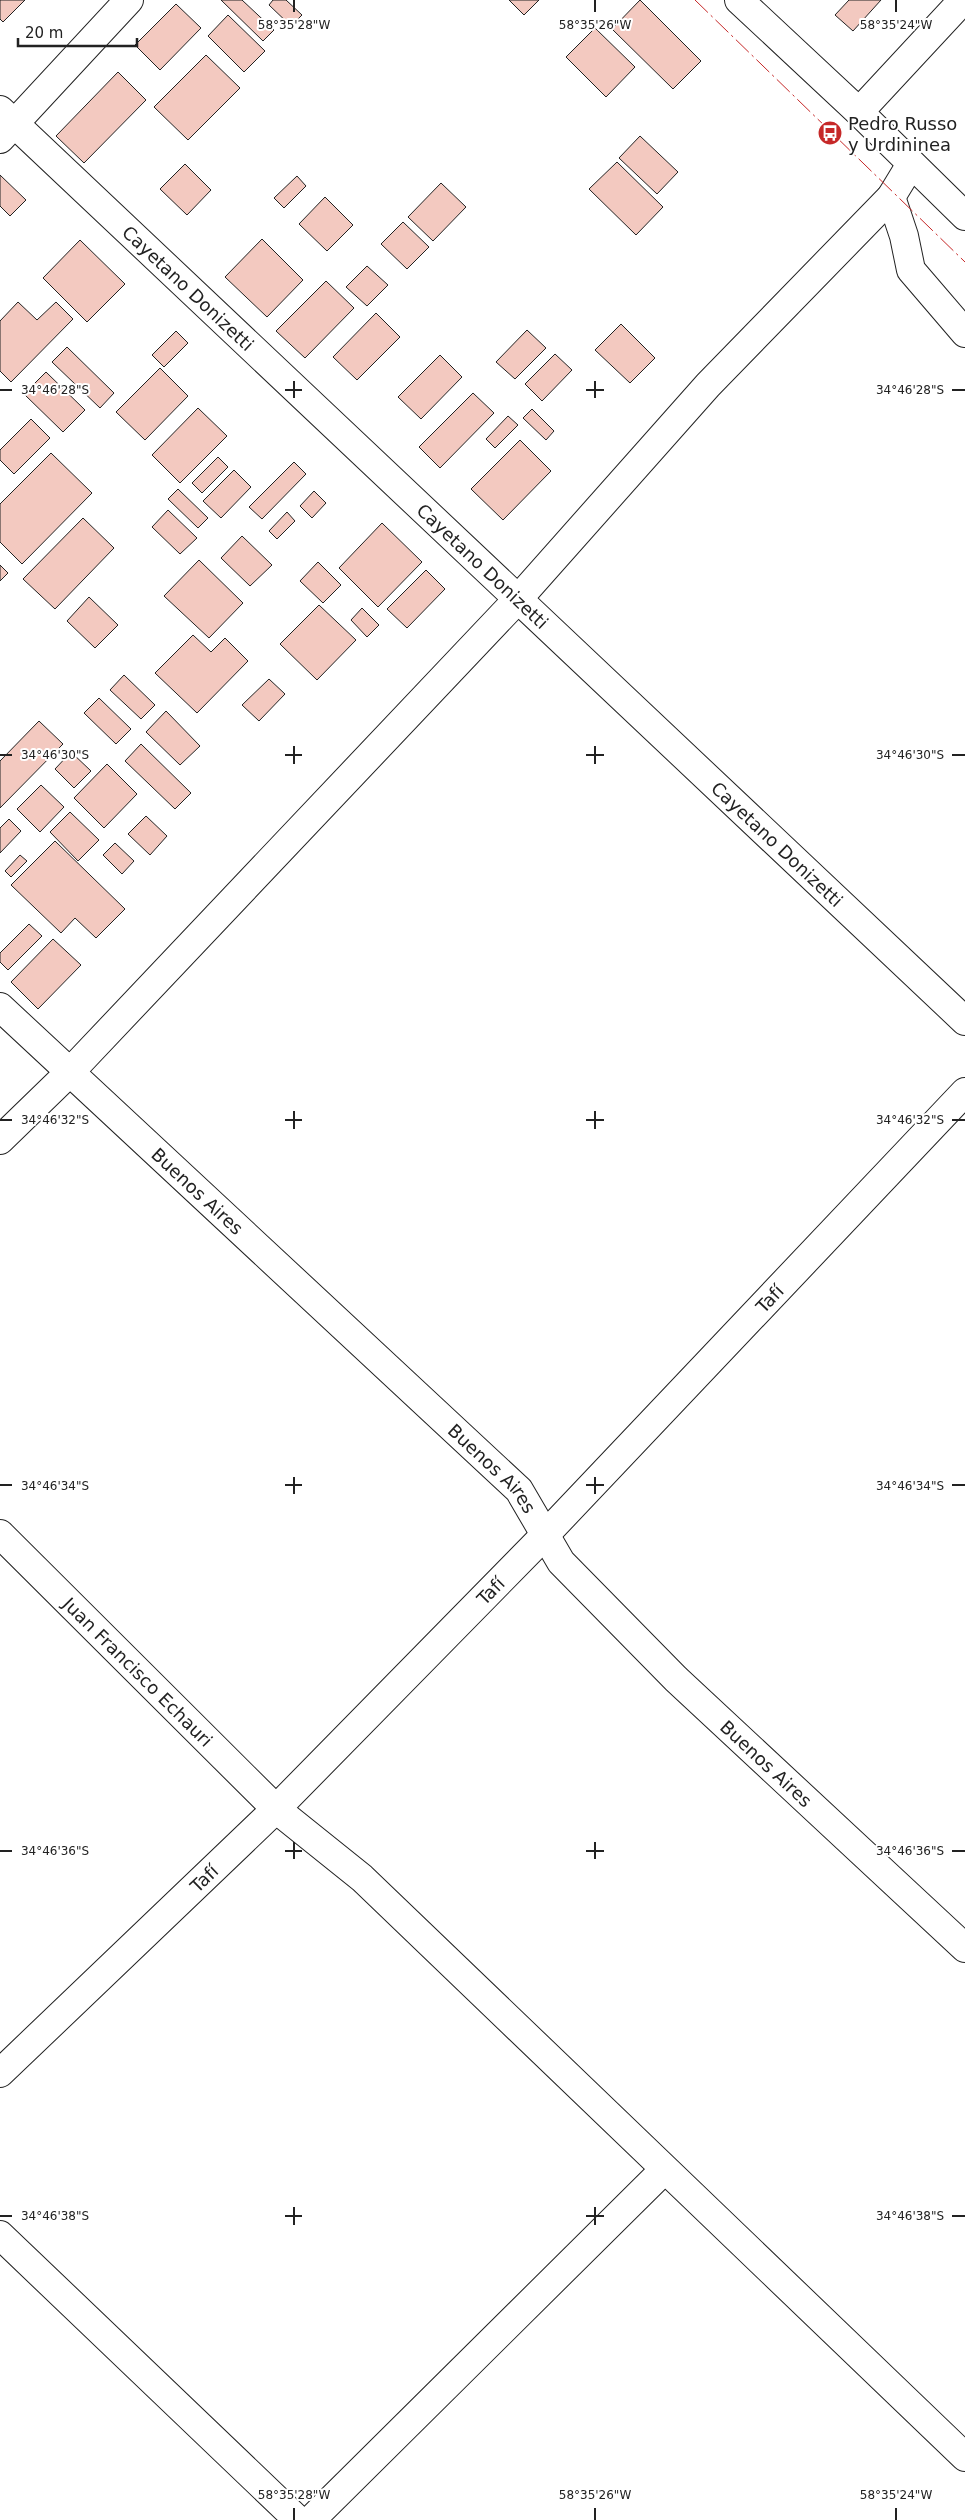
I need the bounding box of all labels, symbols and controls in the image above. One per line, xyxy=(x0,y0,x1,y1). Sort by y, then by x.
scale bar xyxy=(18,15,136,47)
text: 58°35'28"W xyxy=(258,18,330,32)
text: 58°35'26"W xyxy=(559,18,631,32)
text: 58°35'24"W xyxy=(860,18,932,32)
text: 20 m xyxy=(25,24,63,42)
place label: Pedro Russo y Urdininea xyxy=(848,113,957,155)
bus stop icon: Pedro Russo y Urdininea xyxy=(817,120,843,146)
street label: Cayetano Donizetti xyxy=(118,221,258,355)
text: 34°46'28"S xyxy=(21,383,89,397)
text: 34°46'28"S xyxy=(876,383,944,397)
street label: Cayetano Donizetti xyxy=(413,499,553,633)
text: 34°46'30"S xyxy=(21,748,89,762)
text: 34°46'30"S xyxy=(876,748,944,762)
street label: Cayetano Donizetti xyxy=(707,777,847,911)
text: 34°46'32"S xyxy=(21,1113,89,1127)
text: 34°46'32"S xyxy=(876,1113,944,1127)
street label: Buenos Aires xyxy=(148,1143,248,1239)
street label: Tafí xyxy=(751,1279,788,1317)
street label: Buenos Aires xyxy=(444,1419,540,1517)
text: 34°46'34"S xyxy=(21,1479,89,1493)
text: 34°46'34"S xyxy=(876,1479,944,1493)
street label: Tafí xyxy=(472,1572,509,1610)
street label: Juan Francisco Echauri xyxy=(58,1592,217,1750)
street label: Buenos Aires xyxy=(716,1716,817,1811)
text: 34°46'36"S xyxy=(21,1844,89,1858)
text: 34°46'36"S xyxy=(876,1844,944,1858)
street label: Tafí xyxy=(185,1859,223,1897)
text: 34°46'38"S xyxy=(21,2209,89,2223)
text: 34°46'38"S xyxy=(876,2209,944,2223)
text: 58°35'28"W xyxy=(258,2488,330,2502)
text: 58°35'26"W xyxy=(559,2488,631,2502)
text: 58°35'24"W xyxy=(860,2488,932,2502)

